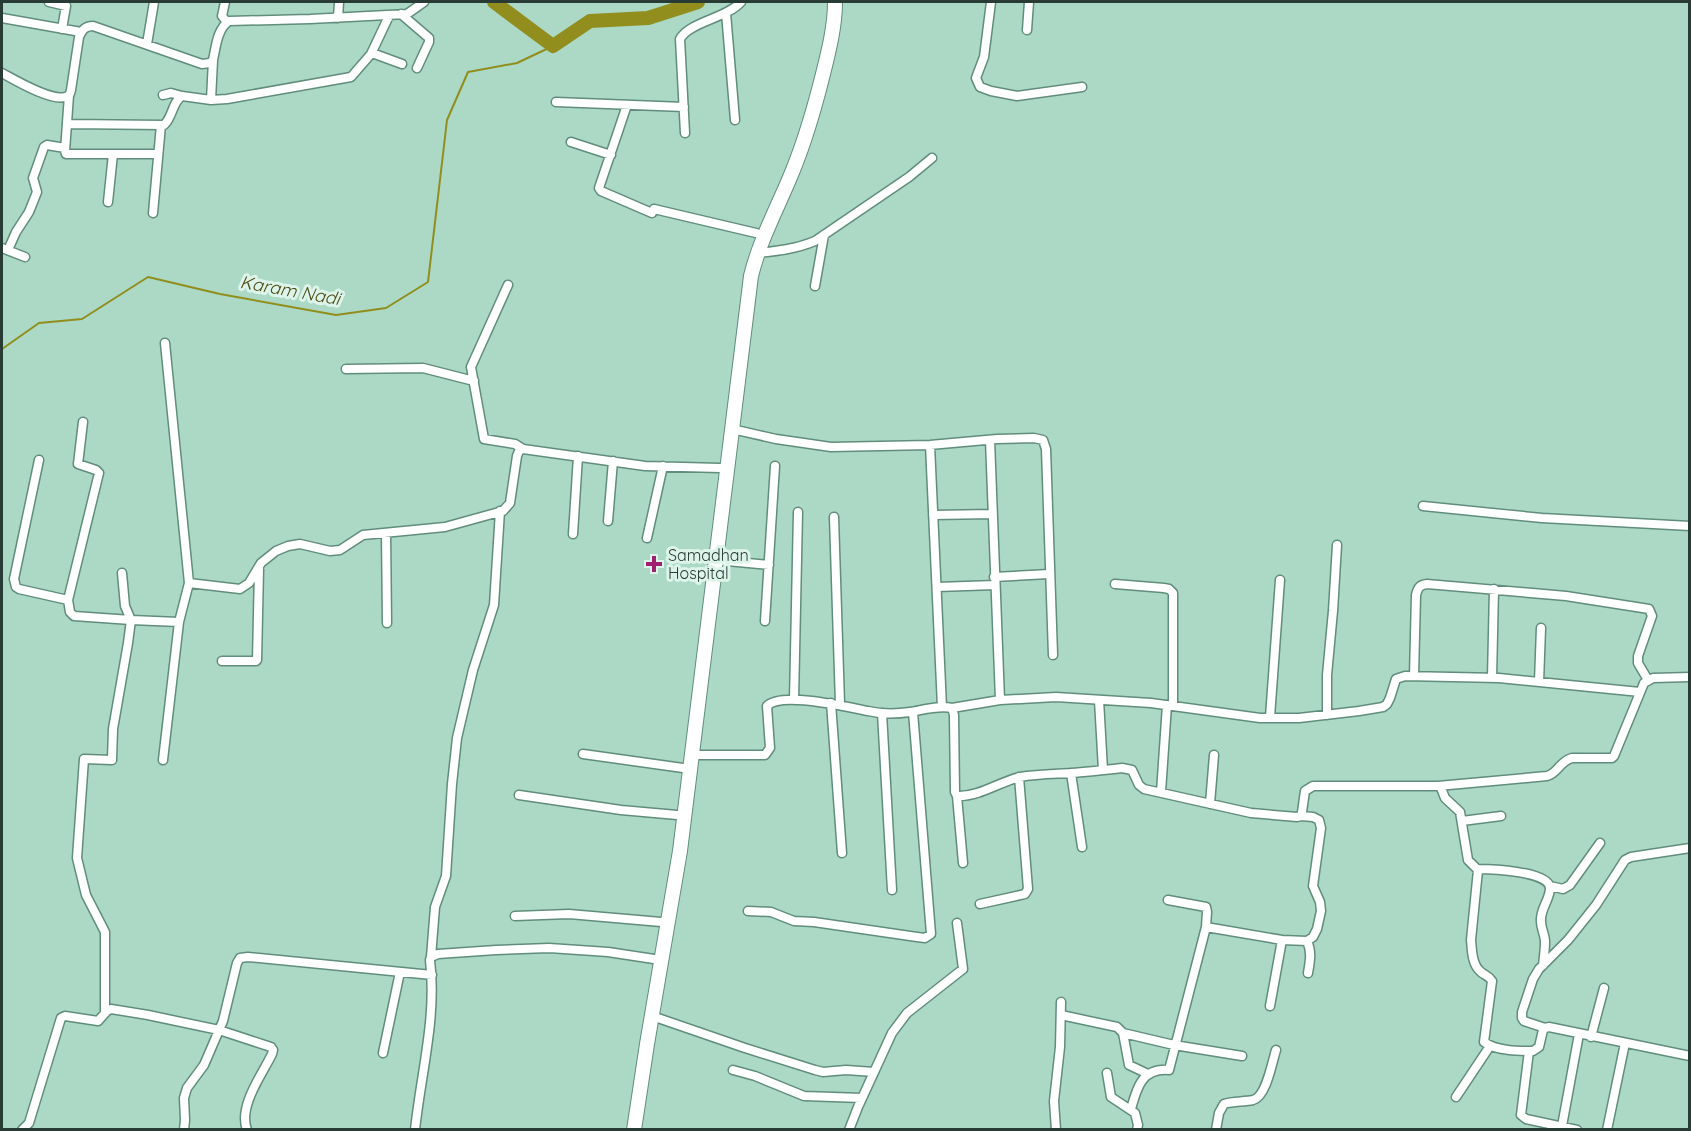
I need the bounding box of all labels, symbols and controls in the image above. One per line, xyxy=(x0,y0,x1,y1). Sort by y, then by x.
water label: Karam Nadi xyxy=(238,270,344,310)
place label: Samadhan Hospital xyxy=(668,545,749,583)
marker: Samadhan Hospital xyxy=(645,555,663,573)

